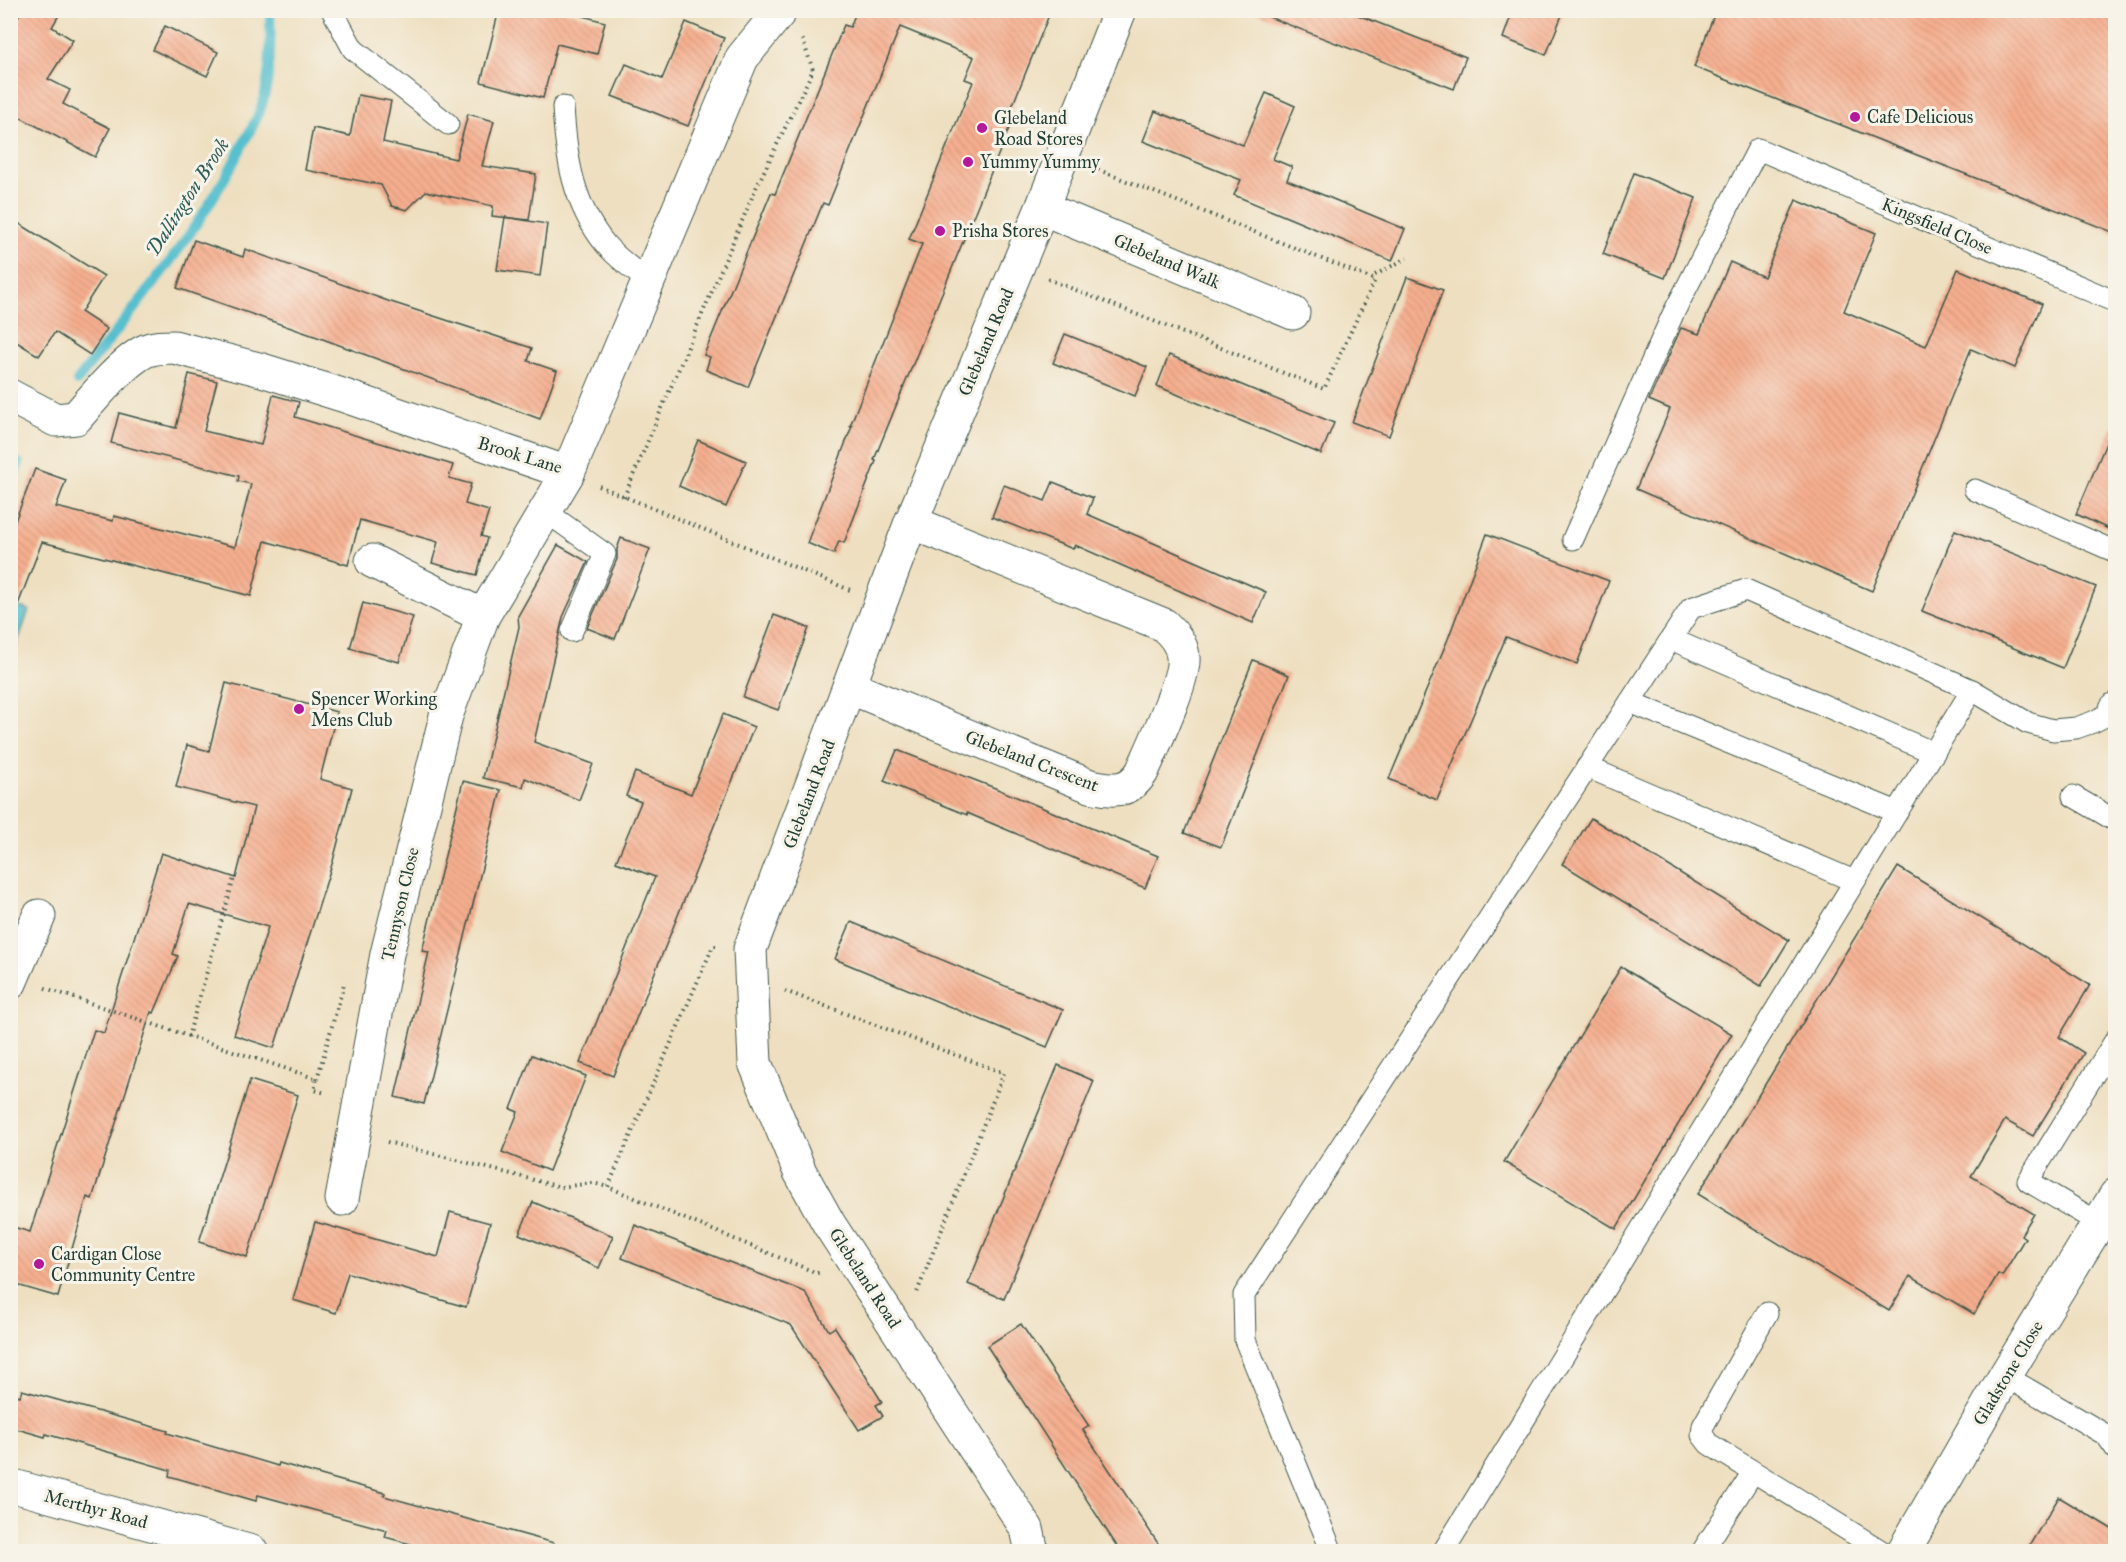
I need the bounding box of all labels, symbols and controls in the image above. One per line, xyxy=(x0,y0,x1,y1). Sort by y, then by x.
place label: Cafe Delicious xyxy=(1867,106,1973,128)
place label: Glebeland Road Stores xyxy=(994,107,1083,150)
marker: Cafe Delicious xyxy=(1848,110,1862,124)
marker: Glebeland Road Stores xyxy=(975,121,989,135)
water label: Dallington Brook xyxy=(140,134,234,260)
place label: Yummy Yummy xyxy=(980,151,1101,173)
marker: Yummy Yummy xyxy=(961,155,975,169)
street label: Kingsfield Close xyxy=(1878,193,1996,260)
place label: Prisha Stores xyxy=(952,220,1049,242)
marker: Prisha Stores xyxy=(933,224,947,238)
street label: Glebeland Walk xyxy=(1110,229,1224,294)
street label: Glebeland Road xyxy=(953,285,1019,399)
street label: Brook Lane xyxy=(475,432,565,478)
place label: Spencer Working Mens Club xyxy=(311,688,437,731)
marker: Spencer Working Mens Club xyxy=(292,702,306,716)
street label: Glebeland Crescent xyxy=(962,725,1102,797)
street label: Glebeland Road xyxy=(778,736,840,852)
street label: Tennyson Close xyxy=(376,845,424,963)
street label: Glebeland Road xyxy=(824,1224,906,1332)
place label: Cardigan Close Community Centre xyxy=(51,1243,195,1286)
marker: Cardigan Close Community Centre xyxy=(32,1257,46,1271)
street label: Gladstone Close xyxy=(1968,1317,2048,1429)
street label: Merthyr Road xyxy=(42,1485,150,1533)

